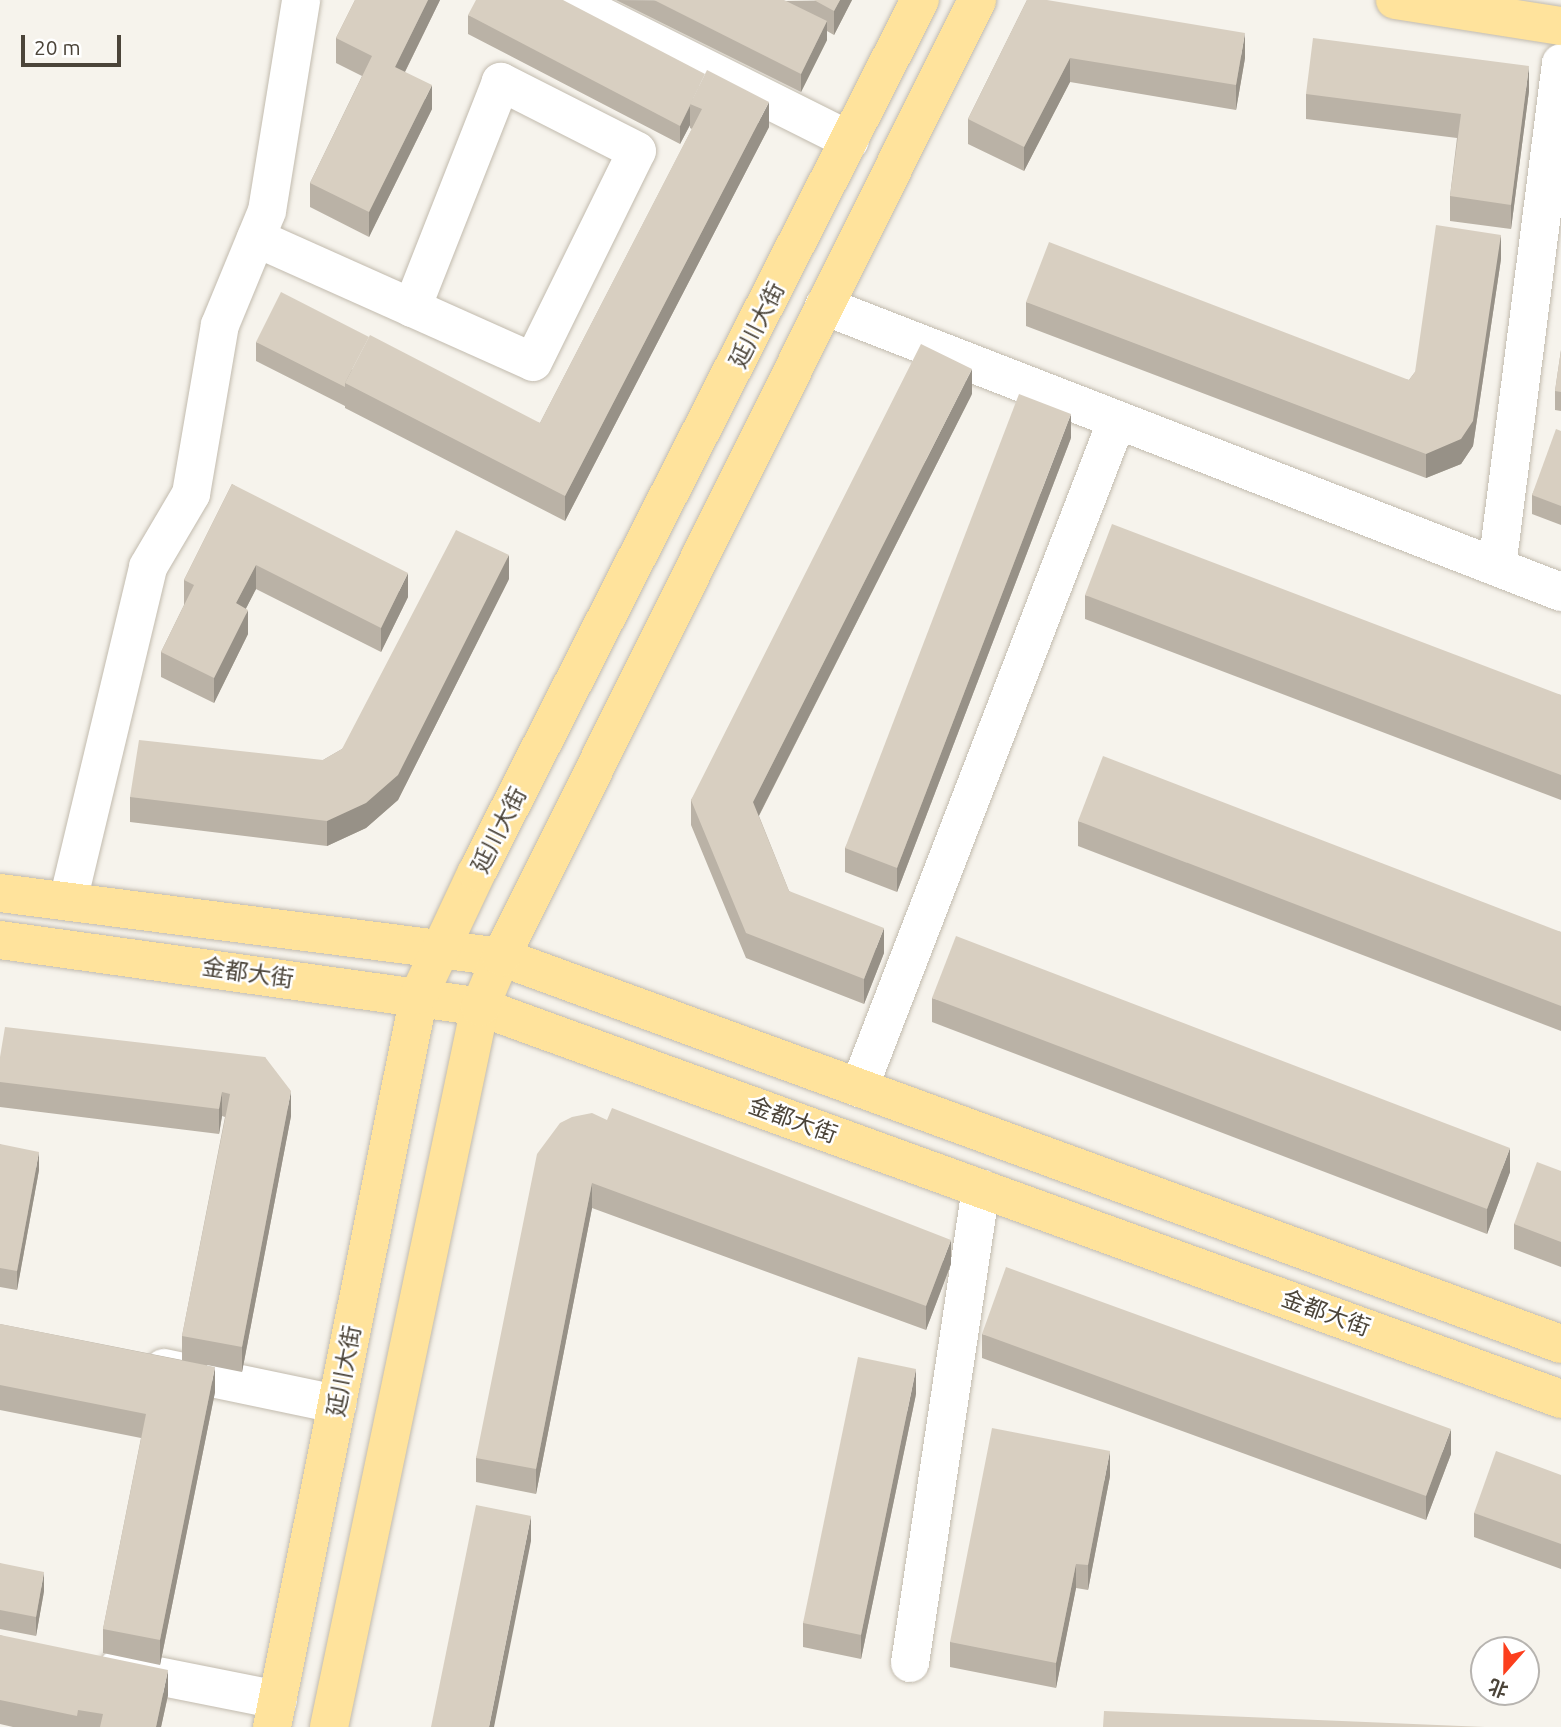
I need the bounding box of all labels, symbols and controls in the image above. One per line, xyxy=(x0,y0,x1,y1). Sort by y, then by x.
scale bar xyxy=(24,21,124,65)
text: 20 m xyxy=(34,35,81,59)
street label: 延川大街 xyxy=(724,278,790,372)
street label: 延川大街 xyxy=(466,783,532,877)
street label: 金都大街 xyxy=(201,953,295,993)
street label: 金都大街 xyxy=(745,1091,841,1149)
street label: 金都大街 xyxy=(1278,1284,1374,1342)
street label: 延川大街 xyxy=(322,1323,366,1419)
north arrow xyxy=(1470,1636,1540,1706)
text: 北 xyxy=(1485,1675,1511,1702)

